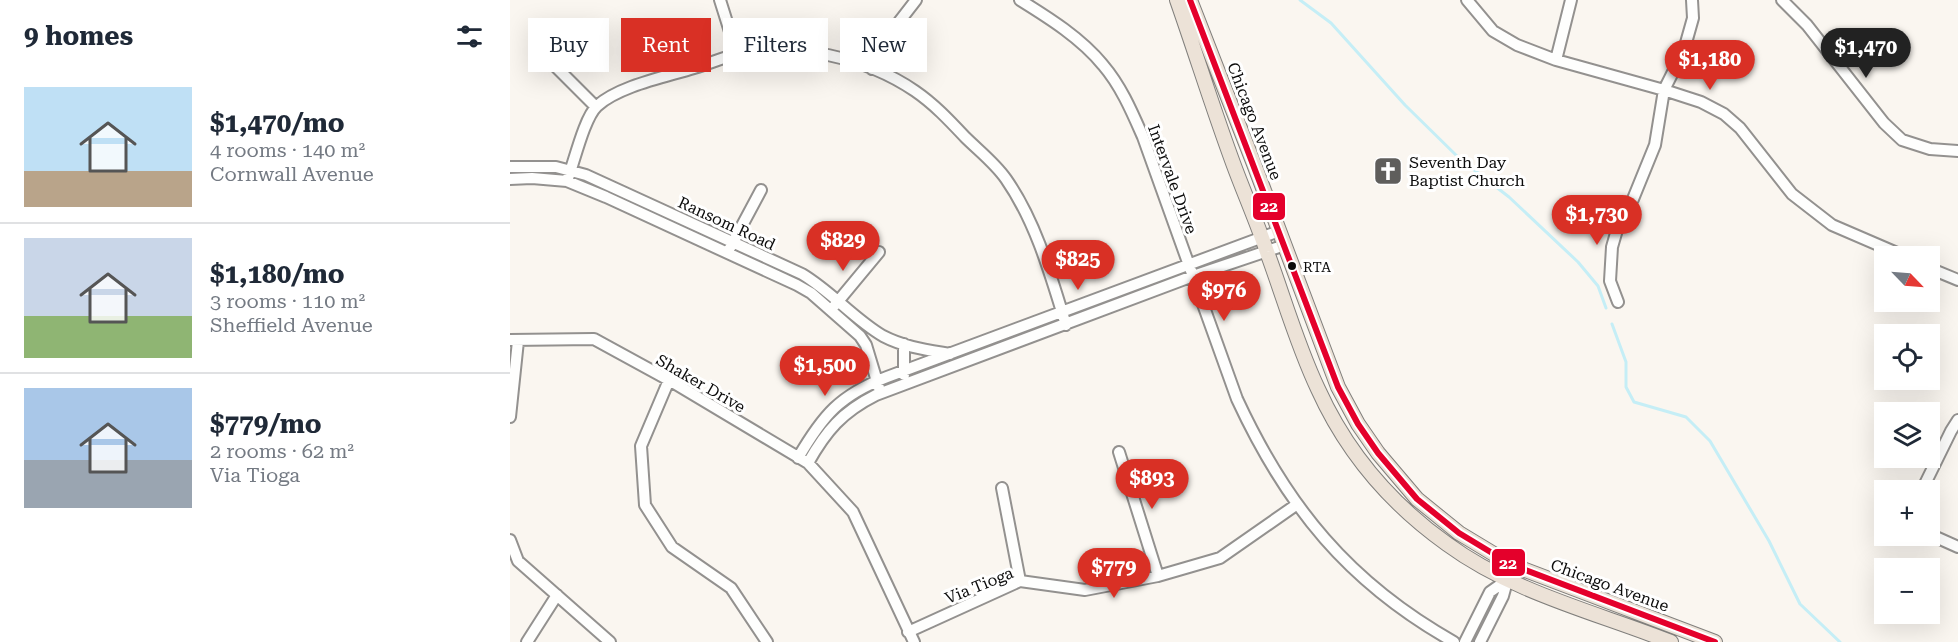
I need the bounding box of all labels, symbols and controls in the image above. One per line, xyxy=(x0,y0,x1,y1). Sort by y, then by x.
chip: Buy xyxy=(528,18,609,72)
chip: Rent xyxy=(621,18,711,72)
chip: Filters xyxy=(723,18,828,72)
chip: New xyxy=(840,18,927,72)
icon: filters xyxy=(453,20,486,53)
text: 9 homes xyxy=(24,21,133,51)
pin: $1,470 xyxy=(1817,28,1915,79)
text: $1,470 xyxy=(1835,35,1897,59)
pin: $1,180 xyxy=(1661,40,1759,91)
text: $1,180 xyxy=(1679,47,1741,71)
street label: Chicago Avenue xyxy=(1223,60,1286,183)
text: $1,470/mo xyxy=(210,108,345,138)
icon: home xyxy=(72,111,144,183)
street label: Intervale Drive xyxy=(1144,122,1201,237)
text: 4 rooms · 140 m² xyxy=(210,138,365,162)
place label: Seventh Day Baptist Church xyxy=(1409,153,1525,190)
church icon: Seventh Day Baptist Church xyxy=(1372,155,1404,187)
text: Cornwall Avenue xyxy=(210,162,374,186)
line badge: 22 xyxy=(1252,192,1286,221)
street label: Ransom Road xyxy=(675,193,778,254)
pin: $1,730 xyxy=(1548,195,1646,246)
text: 22 xyxy=(1260,197,1278,216)
text: $1,730 xyxy=(1566,202,1628,226)
pin: $829 xyxy=(807,221,879,272)
text: $829 xyxy=(821,228,865,252)
pin: $825 xyxy=(1042,240,1114,291)
north arrow xyxy=(1874,246,1940,312)
map controls xyxy=(1874,246,1940,624)
text: $825 xyxy=(1056,247,1100,271)
text: $1,180/mo xyxy=(210,259,345,289)
place label: RTA xyxy=(1303,259,1331,275)
marker: RTA xyxy=(1286,260,1298,272)
icon: home xyxy=(72,262,144,334)
pin: $976 xyxy=(1188,271,1260,322)
text: $976 xyxy=(1202,278,1246,302)
text: 3 rooms · 110 m² xyxy=(210,289,365,313)
text: Sheffield Avenue xyxy=(210,313,373,337)
button: locate xyxy=(1874,324,1940,390)
pin: $1,500 xyxy=(776,346,874,397)
street label: Shaker Drive xyxy=(653,350,749,417)
text: $1,500 xyxy=(794,353,856,377)
button: layers xyxy=(1874,402,1940,468)
text: $779/mo xyxy=(210,409,322,439)
icon: home xyxy=(72,412,144,484)
text: 2 rooms · 62 m² xyxy=(210,439,354,463)
pin: $893 xyxy=(1116,459,1188,510)
text: Via Tioga xyxy=(210,463,300,487)
text: $893 xyxy=(1130,466,1174,490)
button: + xyxy=(1874,480,1940,546)
pin: $779 xyxy=(1078,548,1150,599)
line badge: 22 xyxy=(1491,548,1526,577)
text: 22 xyxy=(1499,554,1517,573)
text: $779 xyxy=(1092,555,1136,579)
street label: Chicago Avenue xyxy=(1548,555,1672,616)
button: − xyxy=(1874,558,1940,624)
street label: Via Tioga xyxy=(942,563,1016,608)

